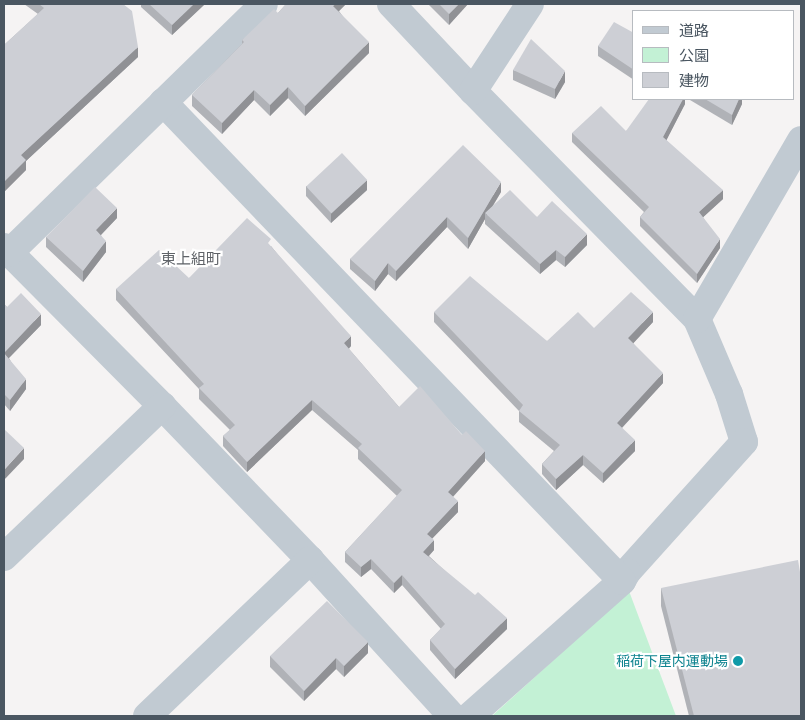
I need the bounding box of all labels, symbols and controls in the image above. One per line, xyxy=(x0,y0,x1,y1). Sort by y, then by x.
legend xyxy=(632,10,795,100)
text: 道路 xyxy=(679,22,709,39)
text: 公園 xyxy=(679,47,709,64)
text: 建物 xyxy=(679,72,709,89)
district label: 東上組町 xyxy=(161,250,221,268)
place label: 稲荷下屋内運動場 xyxy=(616,653,728,669)
marker: 稲荷下屋内運動場 xyxy=(732,655,744,667)

